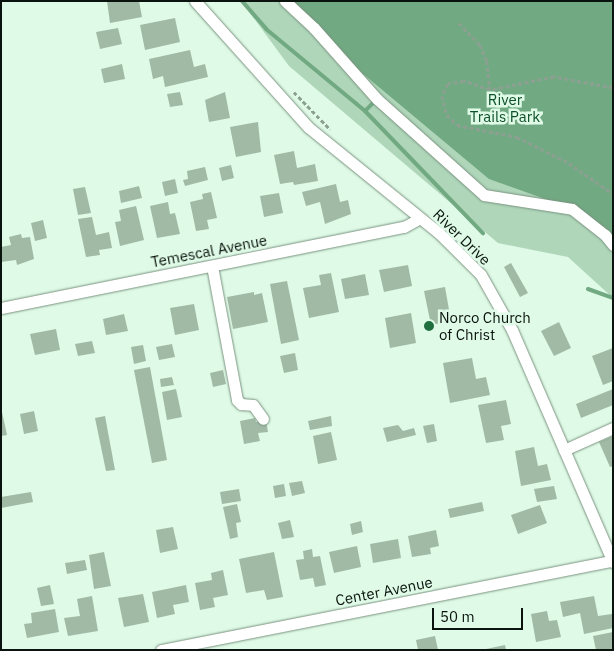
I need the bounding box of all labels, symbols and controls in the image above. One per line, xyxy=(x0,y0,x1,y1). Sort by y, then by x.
park label: River Trails Park xyxy=(470,90,540,125)
street label: River Drive xyxy=(430,205,494,269)
street label: Temescal Avenue xyxy=(149,231,269,271)
place label: Norco Church of Christ xyxy=(439,308,531,343)
marker: Norco Church of Christ xyxy=(423,320,435,332)
street label: Center Avenue xyxy=(334,573,434,609)
scale bar xyxy=(434,598,525,630)
text: 50 m xyxy=(440,607,475,626)

